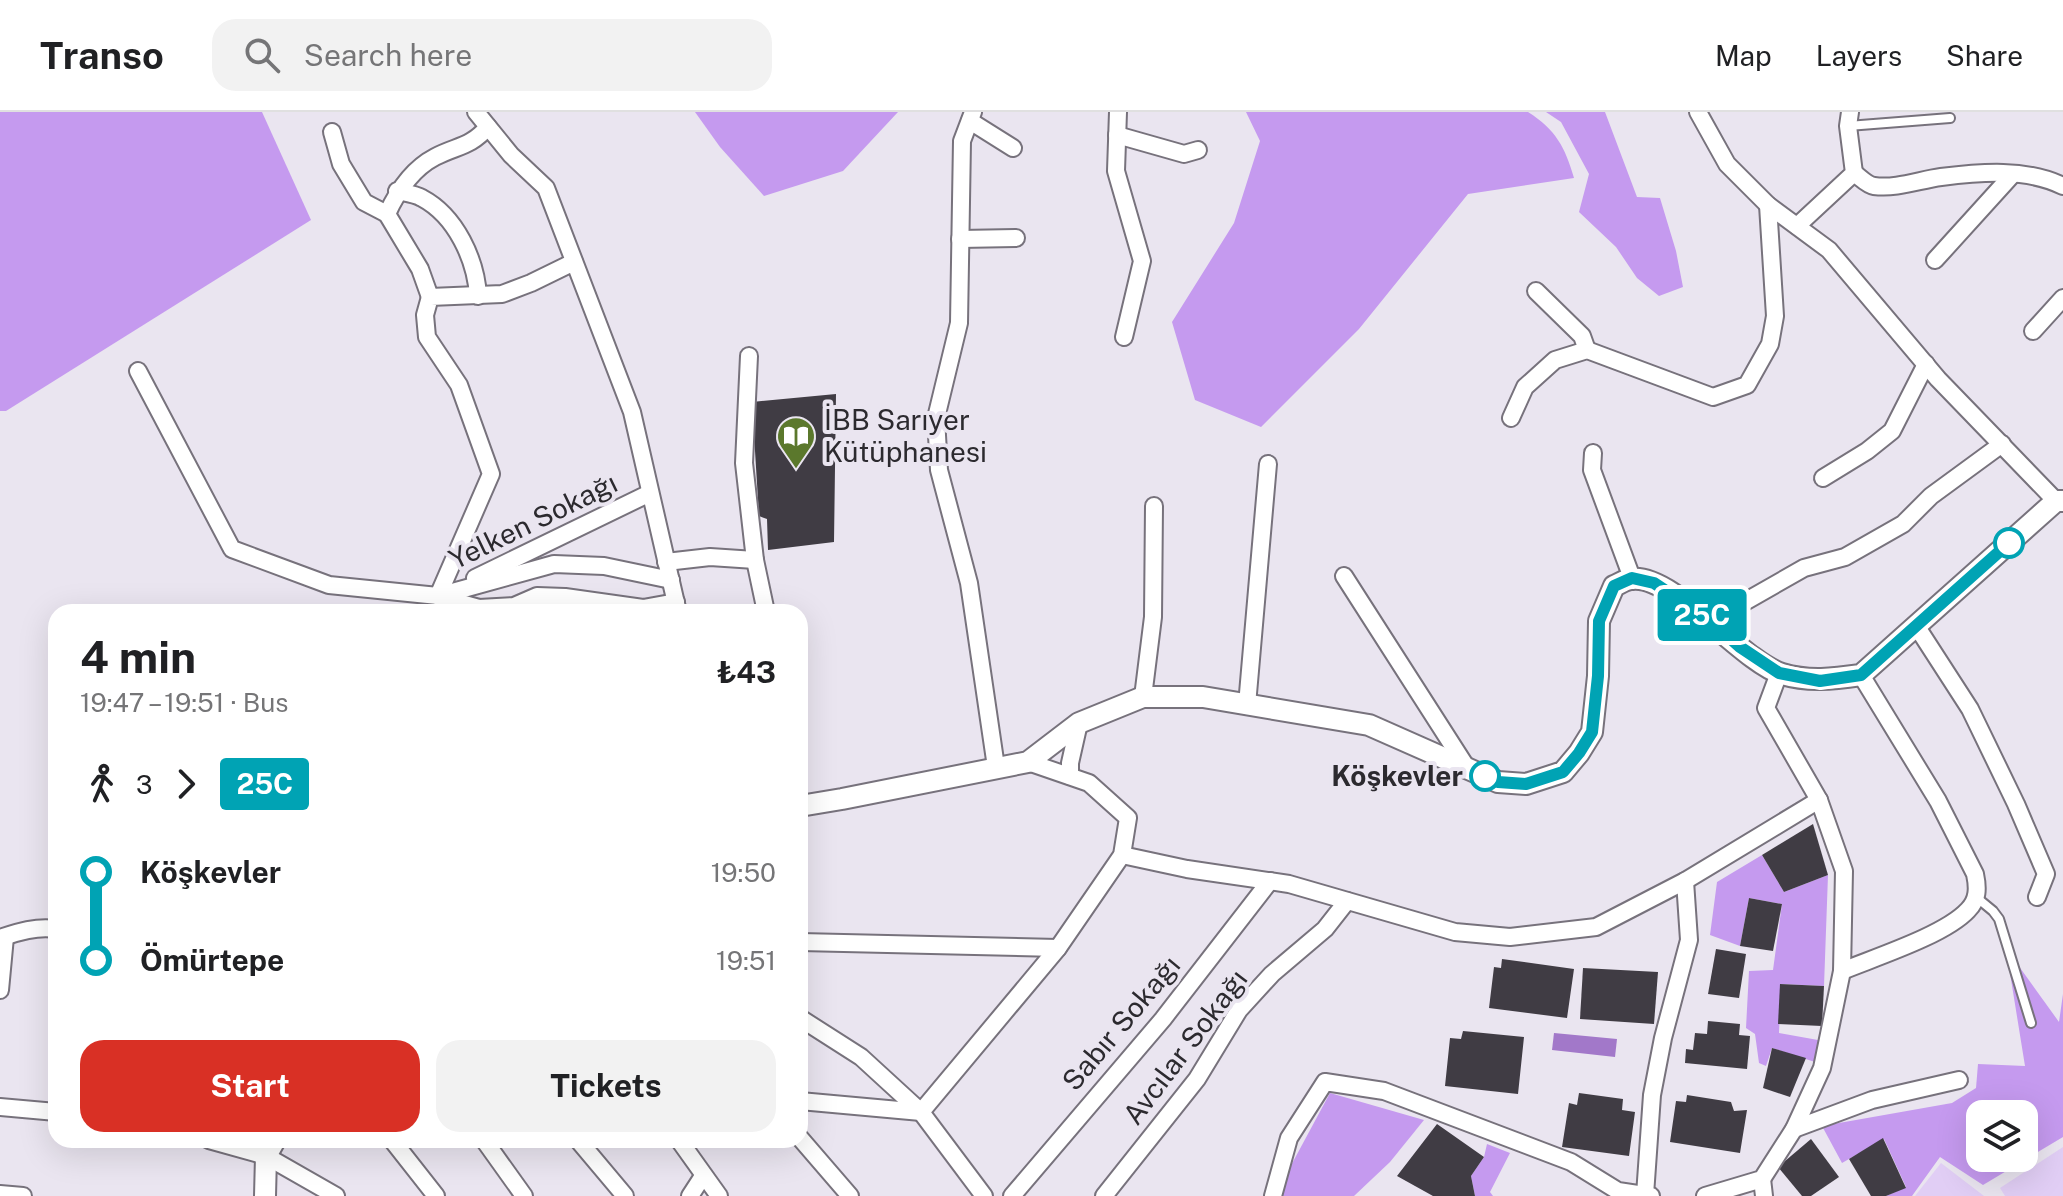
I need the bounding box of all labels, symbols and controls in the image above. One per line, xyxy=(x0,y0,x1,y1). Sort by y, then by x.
search box xyxy=(212,19,772,91)
text: Transo xyxy=(40,33,164,78)
icon: search xyxy=(240,33,284,77)
text: Search here xyxy=(304,37,472,73)
text: Map xyxy=(1715,39,1772,72)
text: Layers xyxy=(1816,39,1902,72)
text: Share xyxy=(1946,39,2023,72)
place label: İBB Sarıyer Kütüphanesi xyxy=(824,403,987,468)
library icon: İBB Sarıyer Kütüphanesi xyxy=(775,415,817,470)
street label: Yelken Sokağı xyxy=(443,466,622,575)
unlabelled marker xyxy=(1994,528,2024,558)
line badge: 25C xyxy=(1656,589,1748,641)
text: 25C xyxy=(1674,598,1730,631)
text: 4 min xyxy=(80,631,196,683)
text: ₺43 xyxy=(717,654,776,690)
text: 19:47 – 19:51 · Bus xyxy=(80,687,288,718)
place label: Köşkevler xyxy=(1331,759,1463,792)
marker: Köşkevler xyxy=(1470,761,1500,791)
icon: walk xyxy=(80,762,124,806)
icon: forward xyxy=(164,762,208,806)
text: 25C xyxy=(236,767,293,800)
text: 3 xyxy=(136,769,152,800)
text: Köşkevler xyxy=(140,854,281,890)
text: 19:50 xyxy=(711,857,776,888)
text: Ömürtepe xyxy=(140,942,284,978)
text: 19:51 xyxy=(716,945,776,976)
street label: Sabır Sokağı xyxy=(1055,949,1186,1097)
street label: Avcılar Sokağı xyxy=(1116,963,1254,1131)
button: Start xyxy=(80,1040,420,1132)
button: Tickets xyxy=(436,1040,776,1132)
map controls xyxy=(1966,1100,2038,1172)
button: layers xyxy=(1966,1100,2038,1172)

